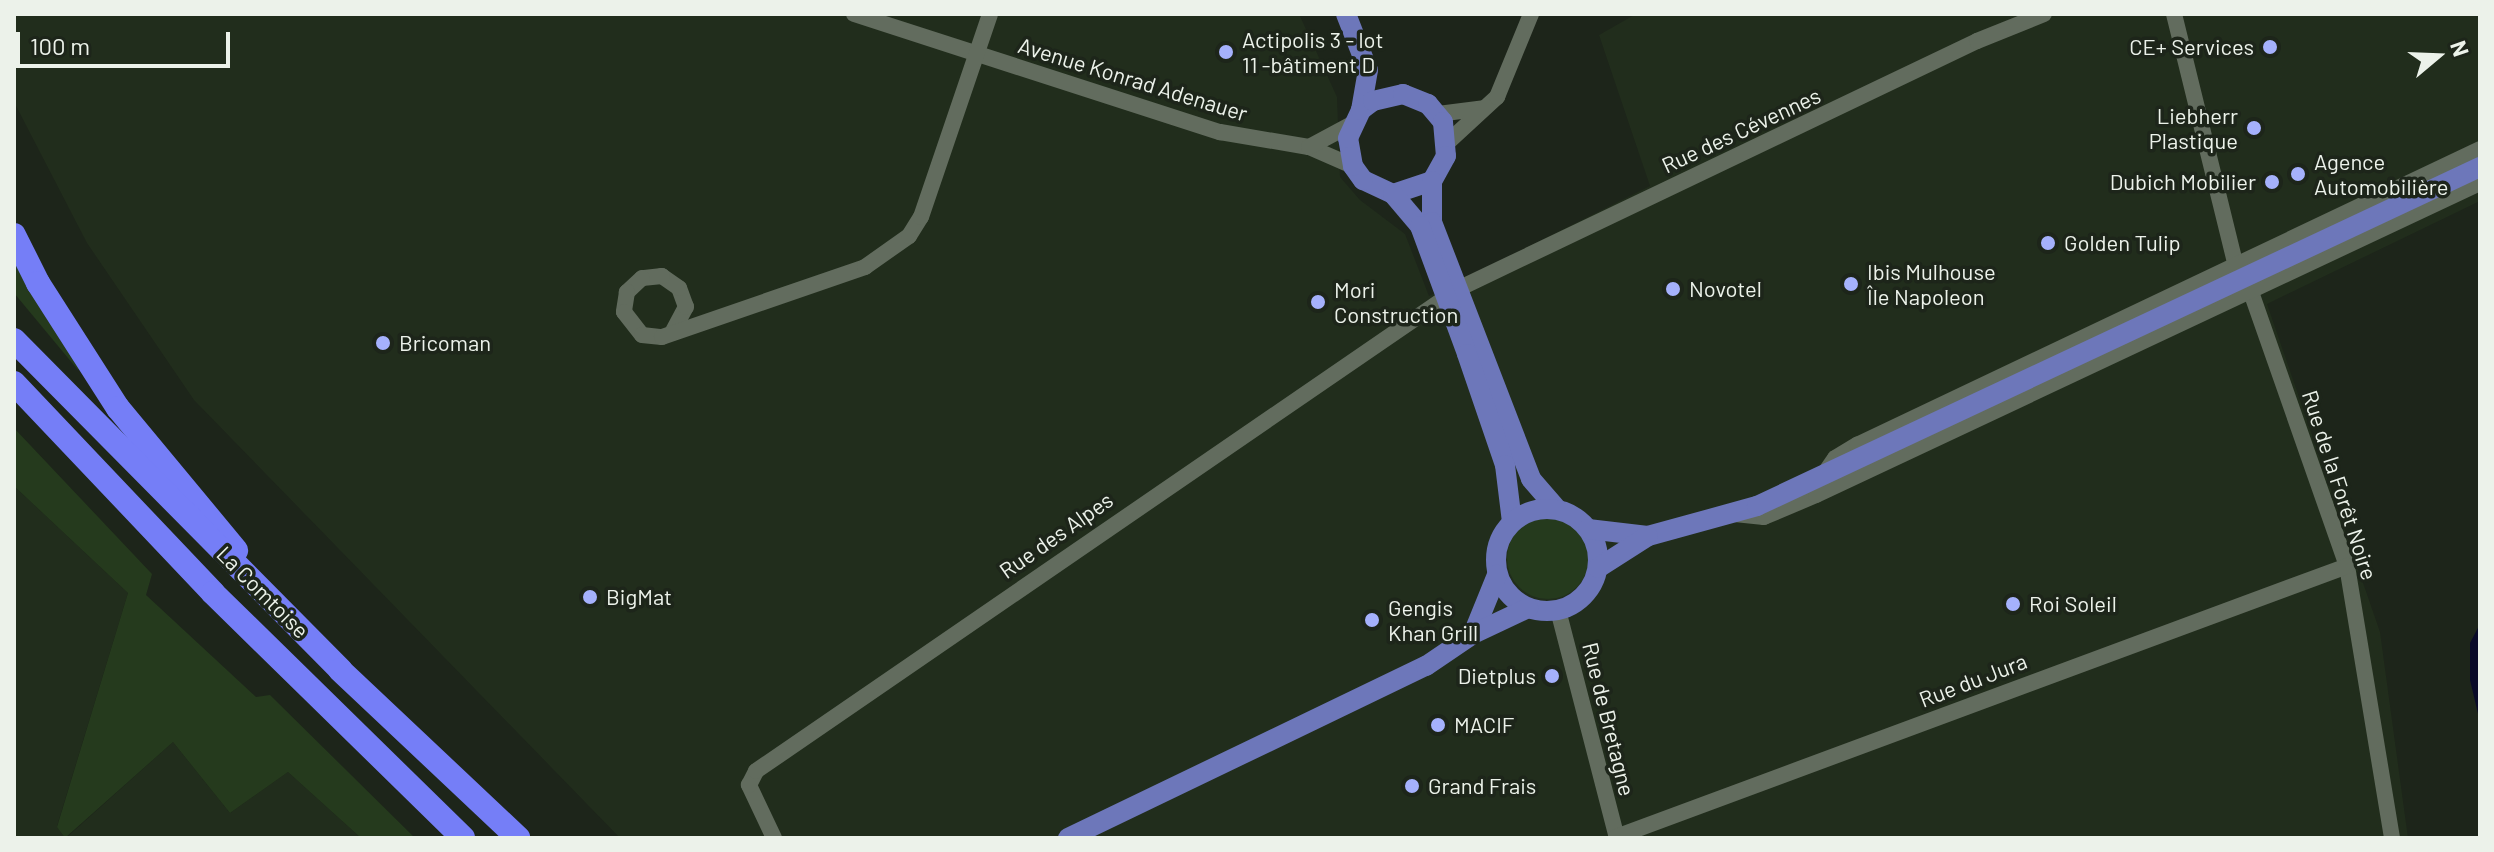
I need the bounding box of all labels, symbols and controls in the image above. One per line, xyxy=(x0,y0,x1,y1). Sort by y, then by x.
scale bar xyxy=(20,16,234,66)
north arrow xyxy=(2398,16,2478,96)
place label: Actipolis 3 - lot 11 -bâtiment D xyxy=(1242,26,1383,78)
text: 100 m xyxy=(30,31,90,60)
street label: Avenue Konrad Adenauer xyxy=(1015,32,1251,126)
place label: CE+ Services xyxy=(2129,34,2254,60)
text: N xyxy=(2446,37,2475,59)
marker: CE+ Services xyxy=(2261,38,2279,56)
marker: Actipolis 3 - lot 11 -bâtiment D xyxy=(1217,43,1235,61)
street label: Rue des Cévennes xyxy=(1657,82,1825,178)
place label: Liebherr Plastique xyxy=(2149,102,2238,154)
marker: Liebherr Plastique xyxy=(2245,119,2263,137)
place label: Agence Automobilière xyxy=(2314,148,2448,200)
marker: Agence Automobilière xyxy=(2289,165,2307,183)
place label: Dubich Mobilier xyxy=(2110,169,2256,195)
marker: Dubich Mobilier xyxy=(2263,173,2281,191)
place label: Golden Tulip xyxy=(2064,230,2181,256)
marker: Golden Tulip xyxy=(2039,234,2057,252)
place label: Ibis Mulhouse Île Napoleon xyxy=(1867,258,1996,310)
marker: Ibis Mulhouse Île Napoleon xyxy=(1842,275,1860,293)
place label: Mori Construction xyxy=(1334,276,1458,328)
place label: Novotel xyxy=(1689,276,1762,302)
marker: Novotel xyxy=(1664,280,1682,298)
marker: Mori Construction xyxy=(1309,293,1327,311)
place label: Bricoman xyxy=(399,330,491,356)
marker: Bricoman xyxy=(374,334,392,352)
street label: Rue de la Forêt Noire xyxy=(2297,387,2383,583)
street label: Rue des Alpes xyxy=(994,486,1118,584)
street label: La Comtoise xyxy=(212,541,314,643)
place label: BigMat xyxy=(606,584,672,610)
marker: BigMat xyxy=(581,588,599,606)
place label: Roi Soleil xyxy=(2029,591,2117,617)
place label: Gengis Khan Grill xyxy=(1388,594,1478,646)
marker: Roi Soleil xyxy=(2004,595,2022,613)
marker: Gengis Khan Grill xyxy=(1363,611,1381,629)
street label: Rue de Bretagne xyxy=(1577,640,1641,798)
street label: Rue du Jura xyxy=(1915,647,2031,713)
place label: Dietplus xyxy=(1458,663,1536,689)
marker: Dietplus xyxy=(1543,667,1561,685)
place label: MACIF xyxy=(1454,712,1514,738)
marker: MACIF xyxy=(1429,716,1447,734)
place label: Grand Frais xyxy=(1428,773,1536,799)
marker: Grand Frais xyxy=(1403,777,1421,795)

